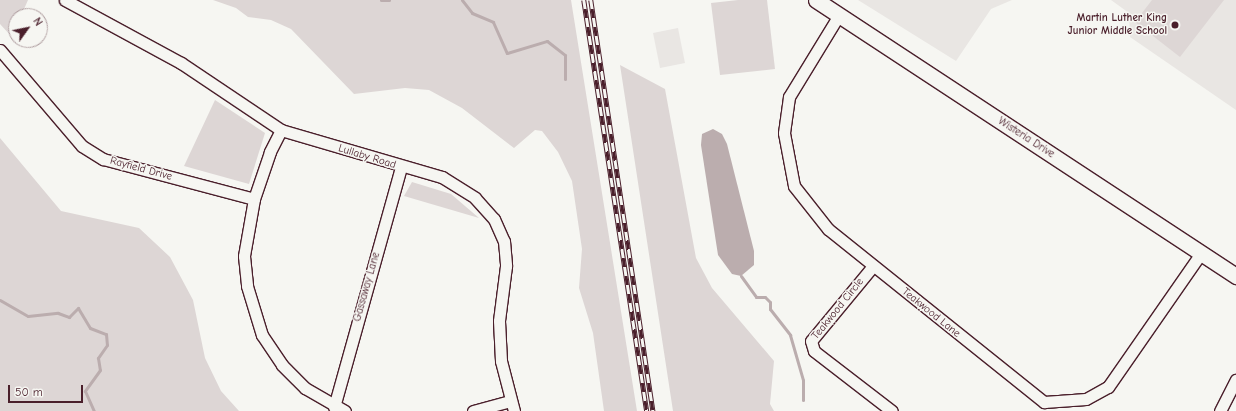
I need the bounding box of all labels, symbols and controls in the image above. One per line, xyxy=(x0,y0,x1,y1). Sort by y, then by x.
north arrow xyxy=(8,8,48,48)
place label: Martin Luther King Junior Middle School xyxy=(1068,12,1167,38)
text: N xyxy=(30,15,45,28)
marker: Martin Luther King Junior Middle School xyxy=(1170,20,1180,30)
street label: Wisteria Drive xyxy=(995,115,1057,161)
street label: Lullaby Road xyxy=(337,142,397,172)
street label: Rayfield Drive xyxy=(109,154,173,184)
street label: Gassaway Lane xyxy=(351,251,383,323)
street label: Teakwood Circle xyxy=(809,276,867,342)
street label: Teakwood Lane xyxy=(899,285,963,341)
scale bar xyxy=(10,377,85,403)
text: 50 m xyxy=(15,385,43,399)

